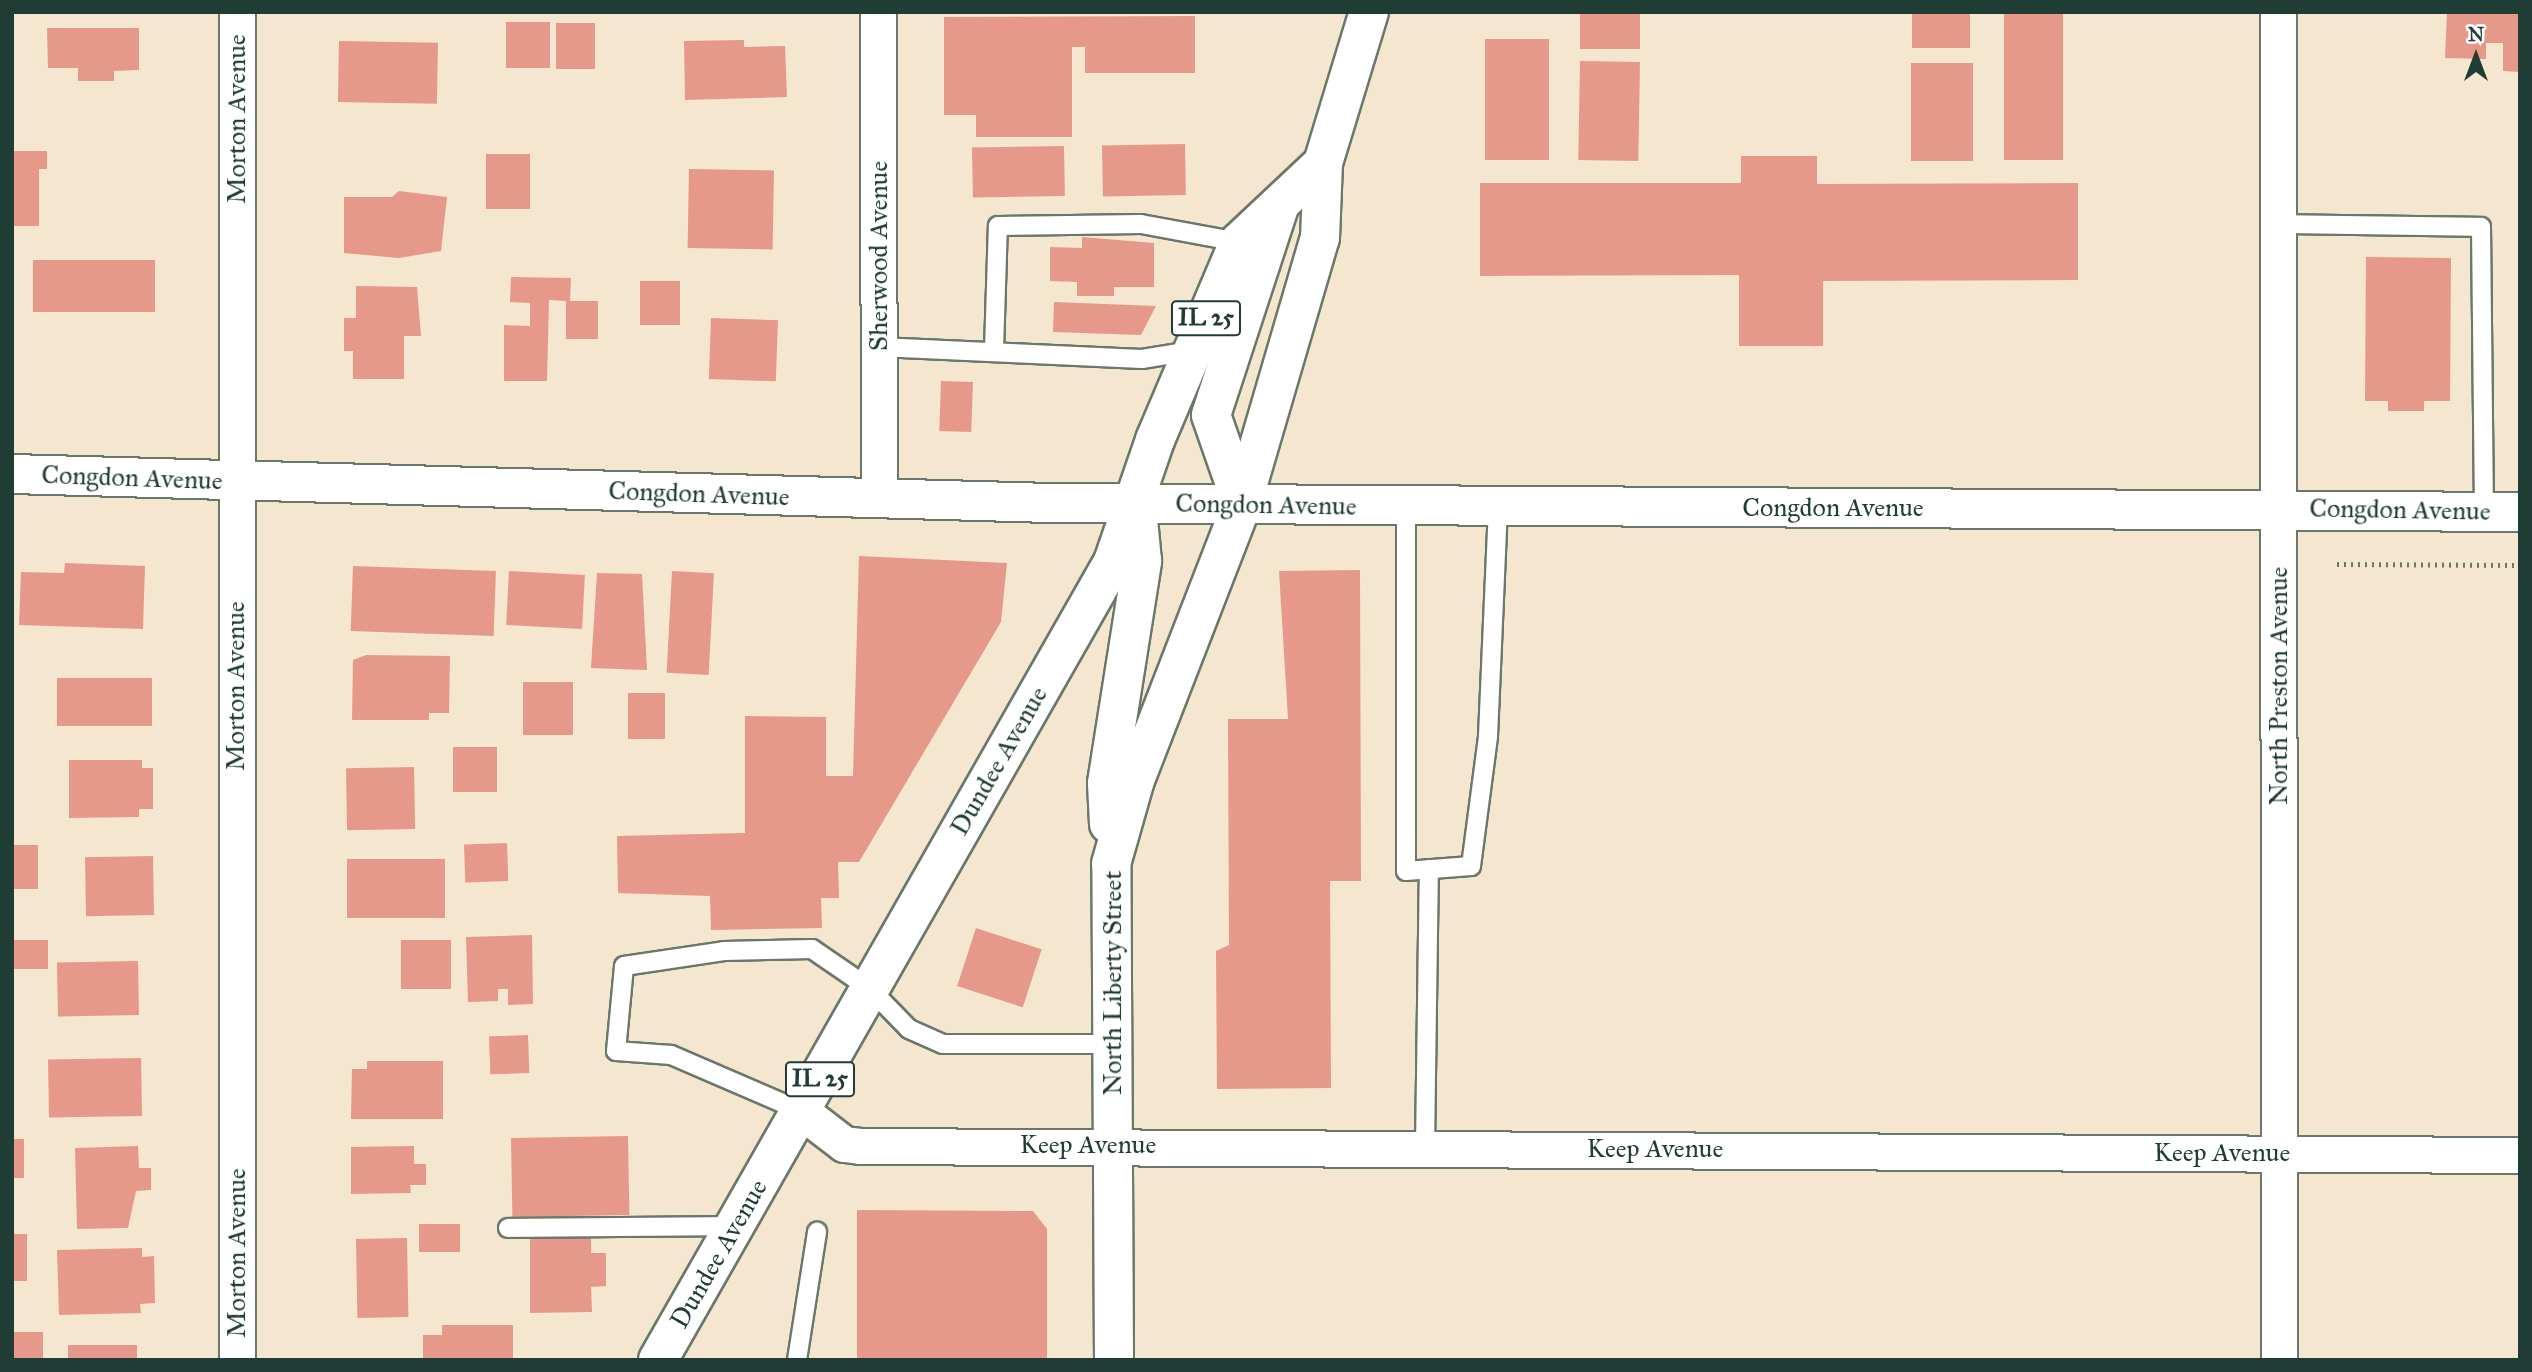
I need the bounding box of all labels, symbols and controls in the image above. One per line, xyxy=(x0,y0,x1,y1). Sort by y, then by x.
north arrow xyxy=(2441,21,2511,91)
text: N xyxy=(2468,23,2484,46)
street label: Morton Avenue xyxy=(221,34,253,204)
street label: Sherwood Avenue xyxy=(863,161,895,351)
road number: IL 25 xyxy=(1169,298,1243,338)
street label: Congdon Avenue xyxy=(41,459,223,497)
street label: Congdon Avenue xyxy=(608,475,790,513)
street label: Congdon Avenue xyxy=(1175,488,1357,522)
street label: Congdon Avenue xyxy=(1742,492,1924,524)
street label: Congdon Avenue xyxy=(2309,493,2491,527)
street label: North Preston Avenue xyxy=(2263,567,2295,805)
street label: Morton Avenue xyxy=(220,601,252,771)
street label: Dundee Avenue xyxy=(944,681,1054,841)
street label: North Liberty Street xyxy=(1097,871,1129,1095)
road number: IL 25 xyxy=(783,1058,857,1100)
street label: Keep Avenue xyxy=(1020,1129,1156,1161)
street label: Keep Avenue xyxy=(1587,1133,1723,1165)
street label: Keep Avenue xyxy=(2154,1137,2290,1169)
street label: Morton Avenue xyxy=(221,1168,253,1338)
street label: Dundee Avenue xyxy=(664,1174,774,1334)

